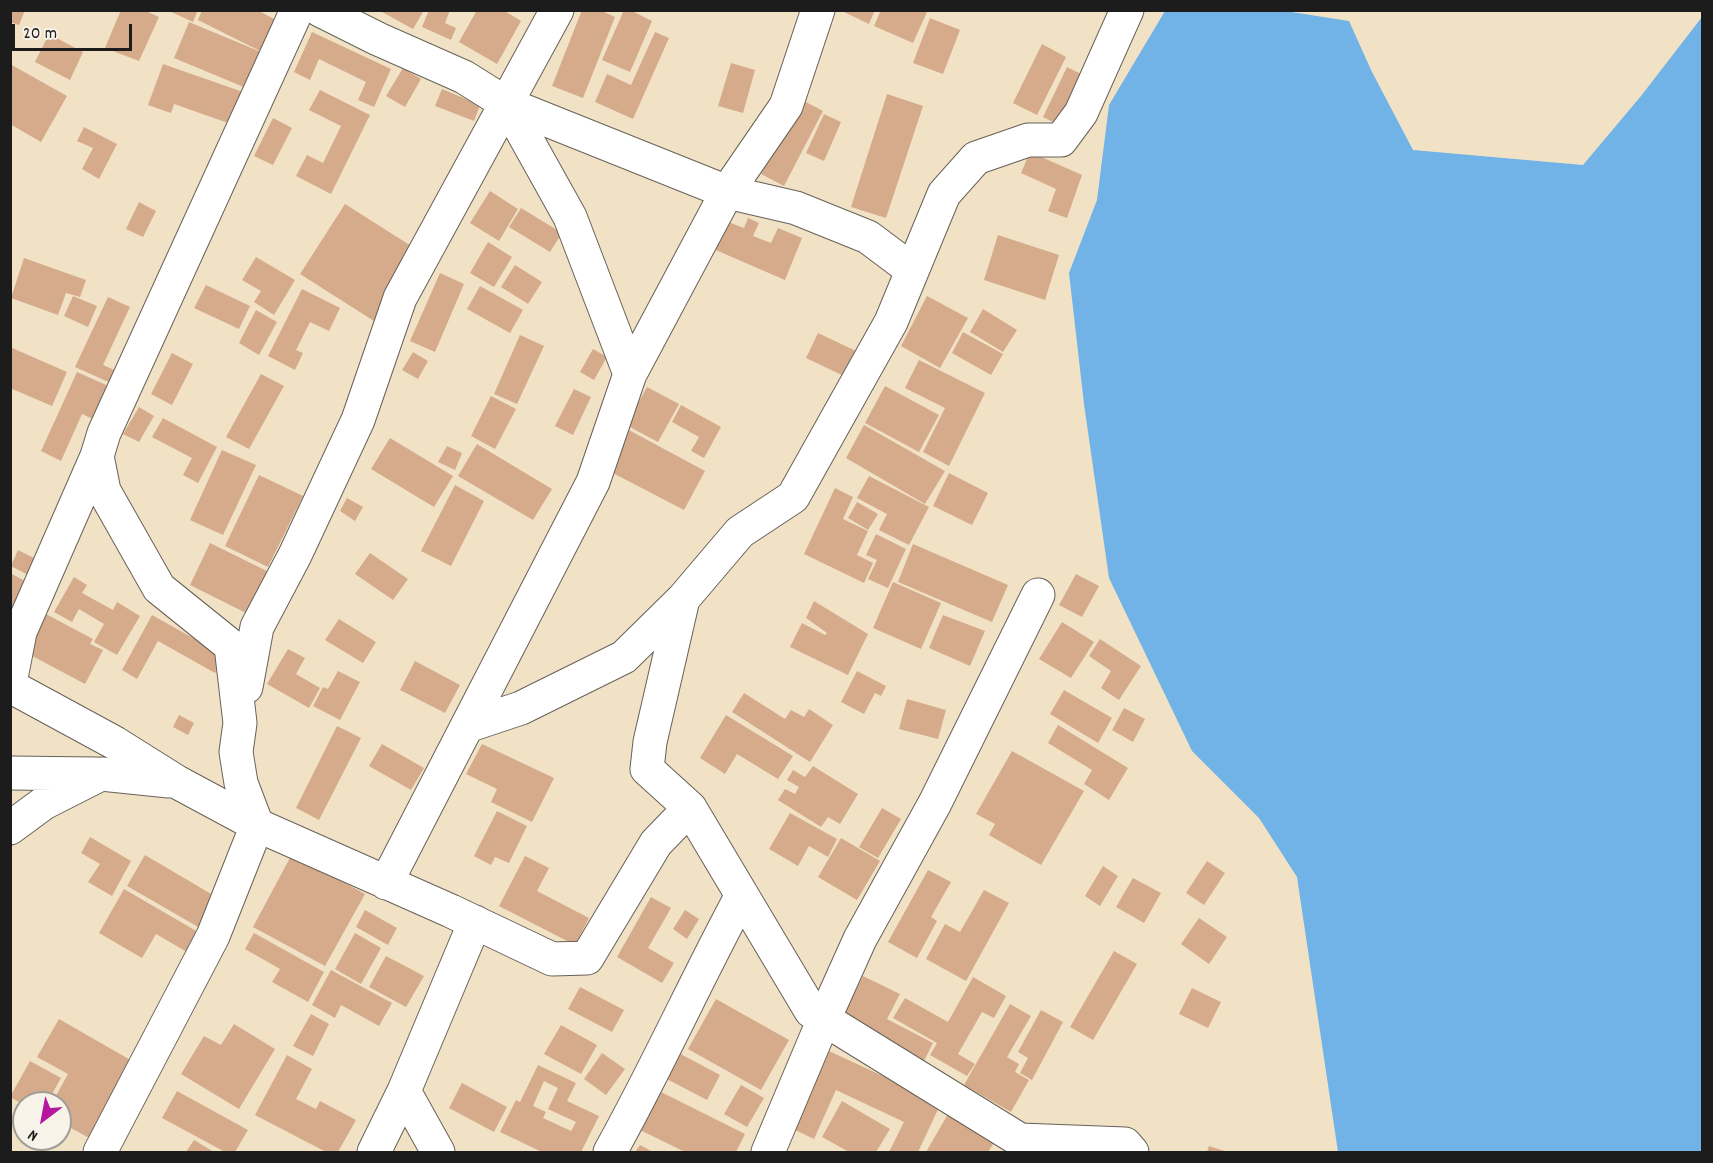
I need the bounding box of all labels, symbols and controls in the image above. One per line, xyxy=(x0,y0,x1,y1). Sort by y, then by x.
scale bar xyxy=(15,12,135,50)
text: 20 m xyxy=(23,22,57,47)
north arrow xyxy=(12,1091,72,1151)
text: N xyxy=(24,1123,43,1147)

